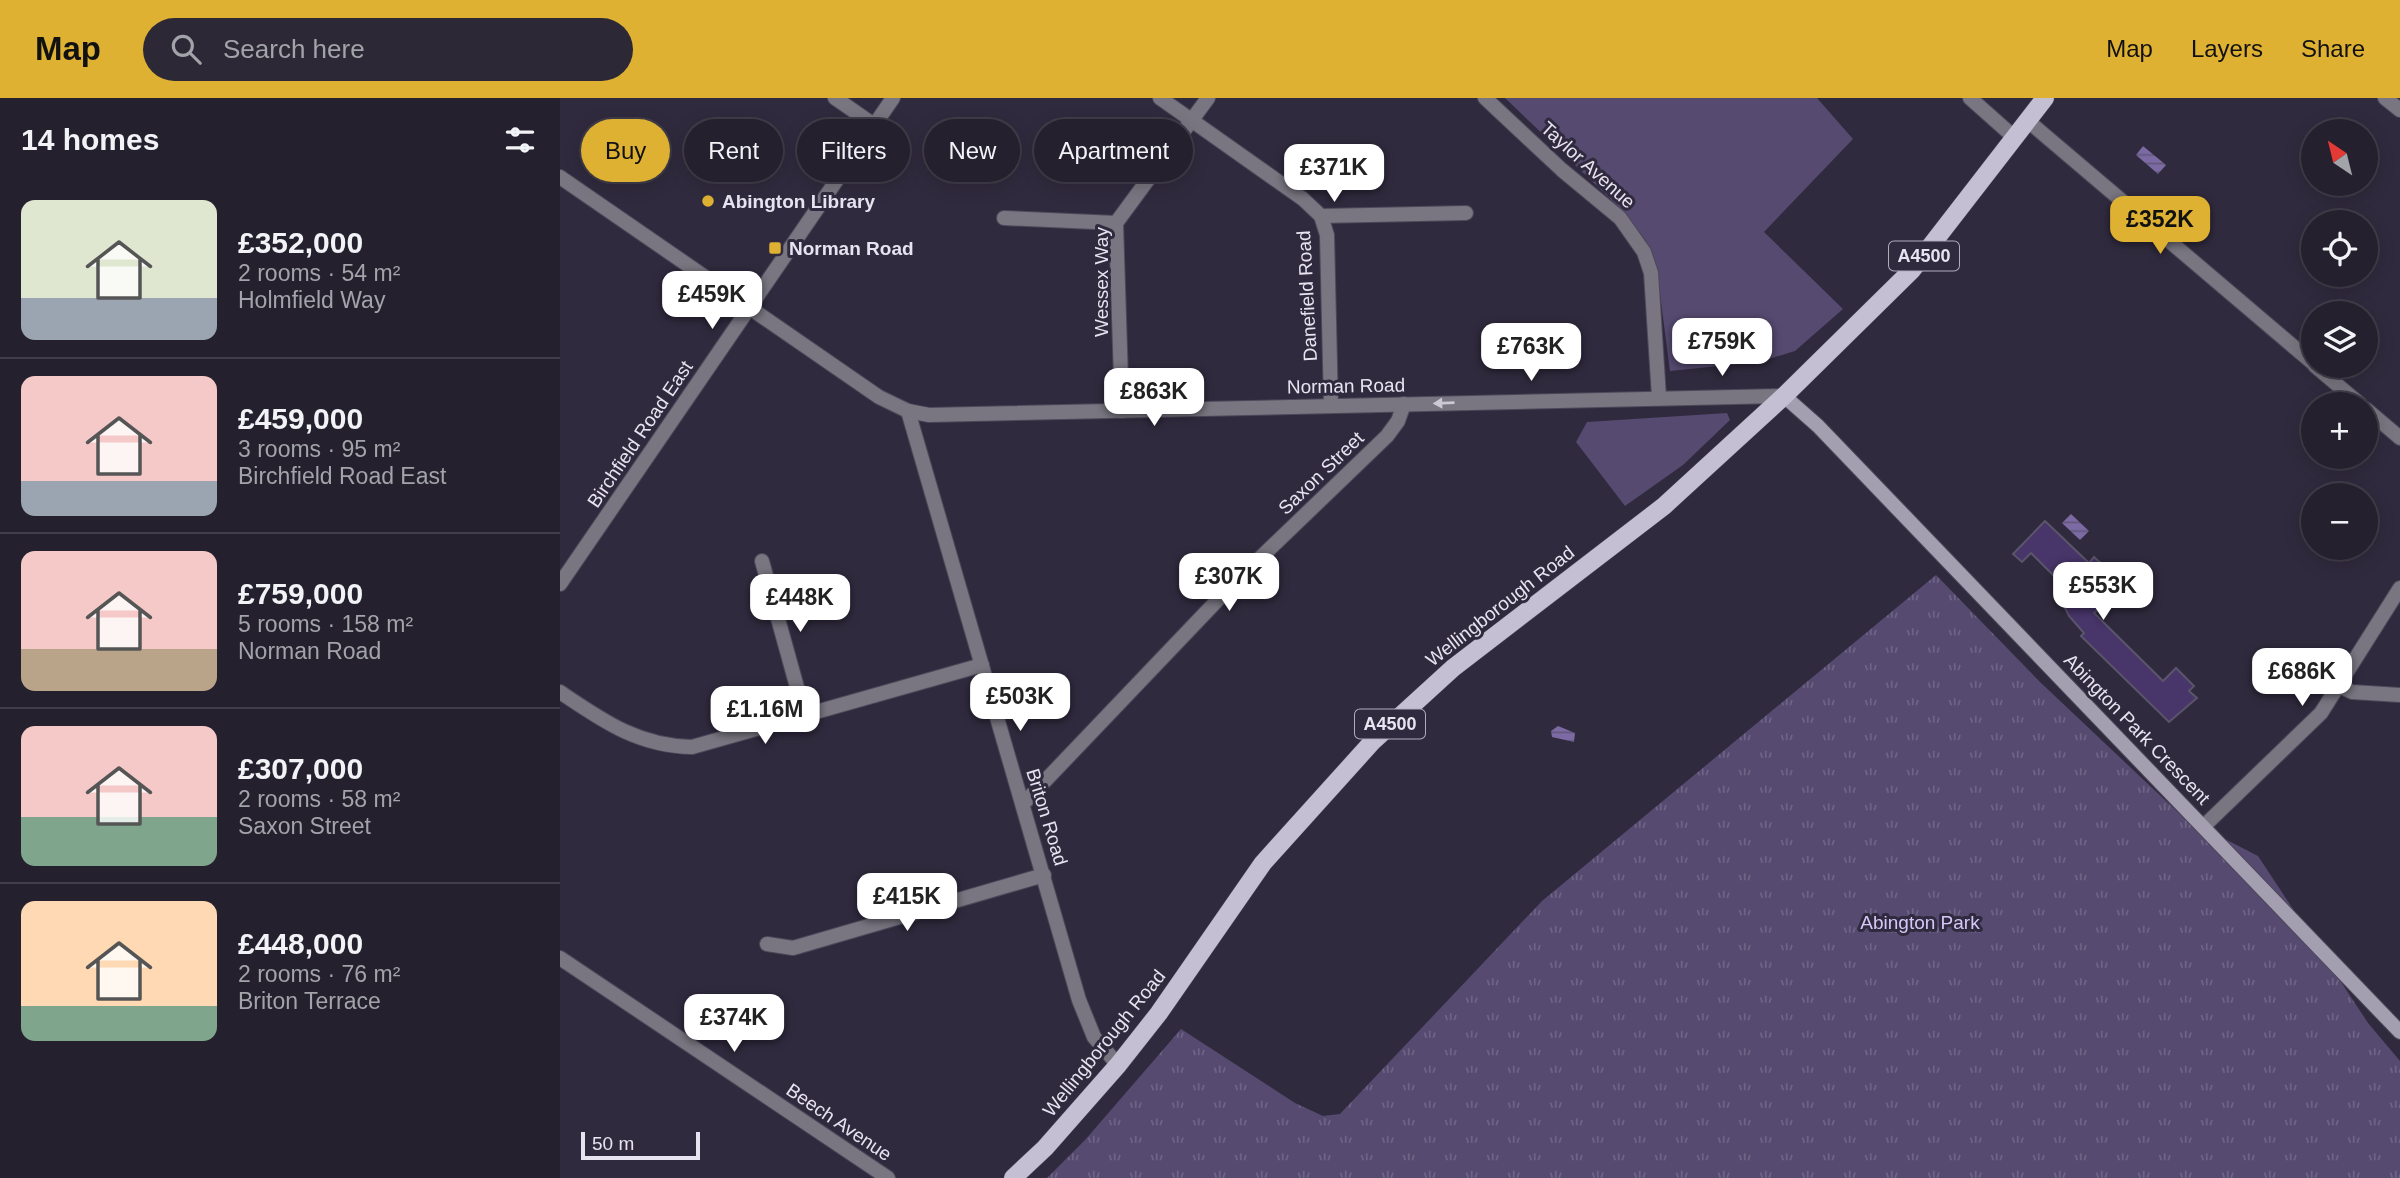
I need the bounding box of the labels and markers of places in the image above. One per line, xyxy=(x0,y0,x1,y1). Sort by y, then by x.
pin: £371K xyxy=(1285,144,1383,204)
place label: Abington Library xyxy=(722,191,875,212)
marker: Abington Library xyxy=(700,193,716,209)
pin: £352K xyxy=(2111,197,2209,256)
place label: Norman Road xyxy=(789,238,914,259)
marker: Norman Road xyxy=(767,240,783,256)
pin: £459K xyxy=(663,272,761,331)
pin: £759K xyxy=(1673,318,1771,378)
pin: £763K xyxy=(1482,324,1580,383)
pin: £863K xyxy=(1105,368,1203,428)
pin: £307K xyxy=(1180,554,1278,613)
pin: £553K xyxy=(2054,562,2152,622)
pin: £448K xyxy=(751,574,849,634)
pin: £686K xyxy=(2253,648,2351,708)
pin: £503K xyxy=(971,674,1069,733)
pin: £1.16M xyxy=(708,686,822,746)
pin: £415K xyxy=(858,874,956,933)
pin: £374K xyxy=(685,995,783,1054)

